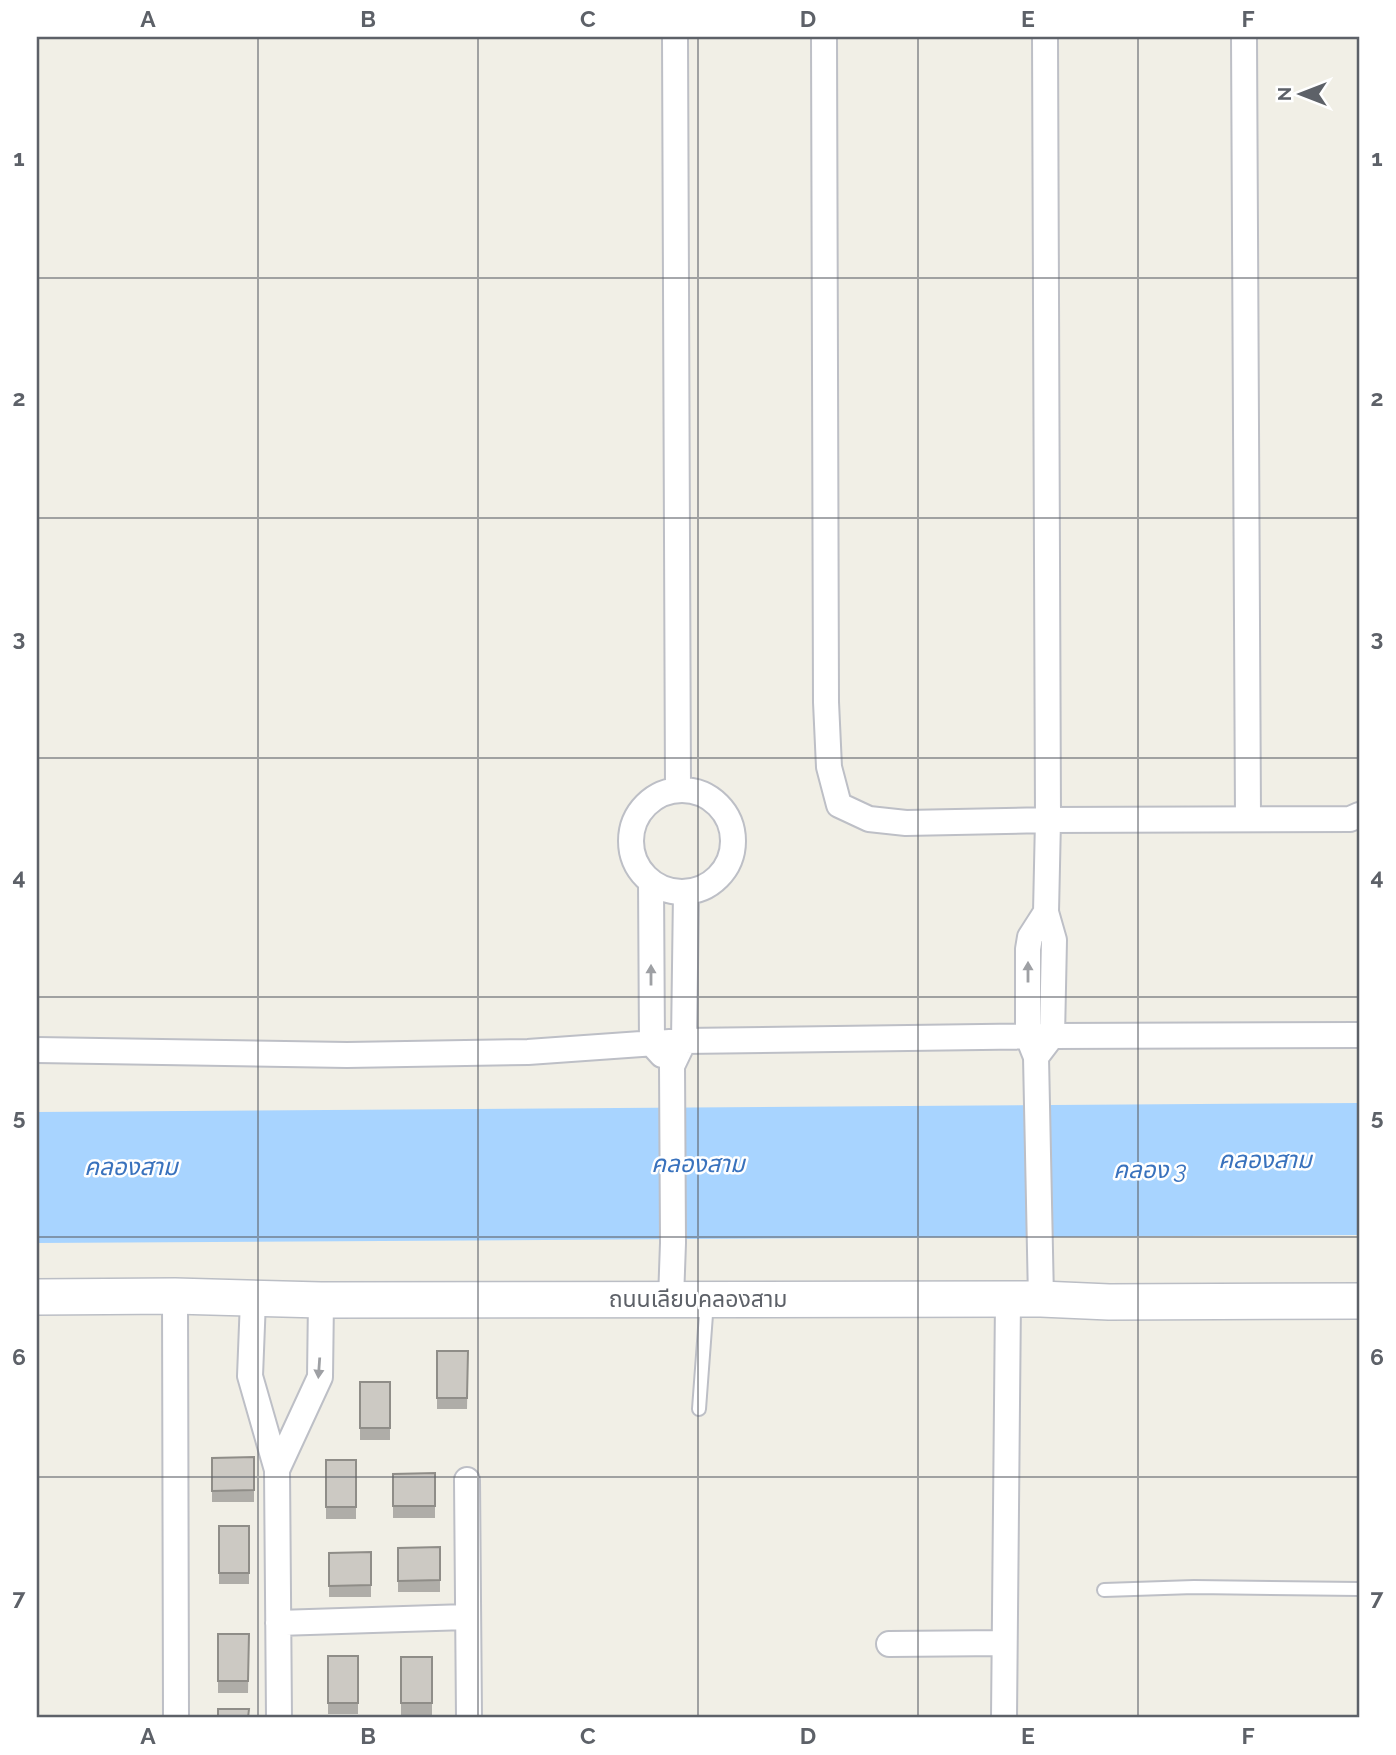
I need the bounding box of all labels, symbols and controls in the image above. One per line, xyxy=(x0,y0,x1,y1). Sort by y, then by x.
text: A xyxy=(140,5,156,32)
text: B xyxy=(360,5,376,32)
text: C xyxy=(580,5,596,32)
text: D xyxy=(800,5,816,32)
text: E xyxy=(1021,5,1035,32)
text: F xyxy=(1241,5,1255,32)
north arrow xyxy=(1266,60,1336,130)
text: N xyxy=(1273,87,1295,101)
text: 1 xyxy=(13,144,25,171)
text: 1 xyxy=(1371,144,1383,171)
text: 2 xyxy=(13,384,25,411)
text: 2 xyxy=(1371,384,1383,411)
text: 3 xyxy=(13,624,25,651)
text: 3 xyxy=(1371,624,1383,651)
text: 4 xyxy=(12,863,26,890)
text: 4 xyxy=(1370,863,1384,890)
one-way arrow xyxy=(1022,961,1034,983)
one-way arrow xyxy=(645,964,657,986)
text: 5 xyxy=(13,1103,26,1130)
text: 5 xyxy=(1371,1103,1384,1130)
water label: คลองสาม xyxy=(1218,1145,1314,1174)
water label: คลองสาม xyxy=(651,1149,747,1178)
water label: คลองสาม xyxy=(84,1152,180,1181)
water label: คลอง 3 xyxy=(1113,1155,1187,1184)
street label: ถนนเลียบคลองสาม xyxy=(609,1285,787,1312)
text: 6 xyxy=(12,1343,26,1370)
text: 6 xyxy=(1370,1343,1384,1370)
one-way arrow xyxy=(313,1357,324,1379)
text: 7 xyxy=(13,1583,26,1610)
text: 7 xyxy=(1371,1583,1384,1610)
text: A xyxy=(140,1722,156,1749)
text: B xyxy=(360,1722,376,1749)
text: C xyxy=(580,1722,596,1749)
text: D xyxy=(800,1722,816,1749)
text: E xyxy=(1021,1722,1035,1749)
text: F xyxy=(1241,1722,1255,1749)

